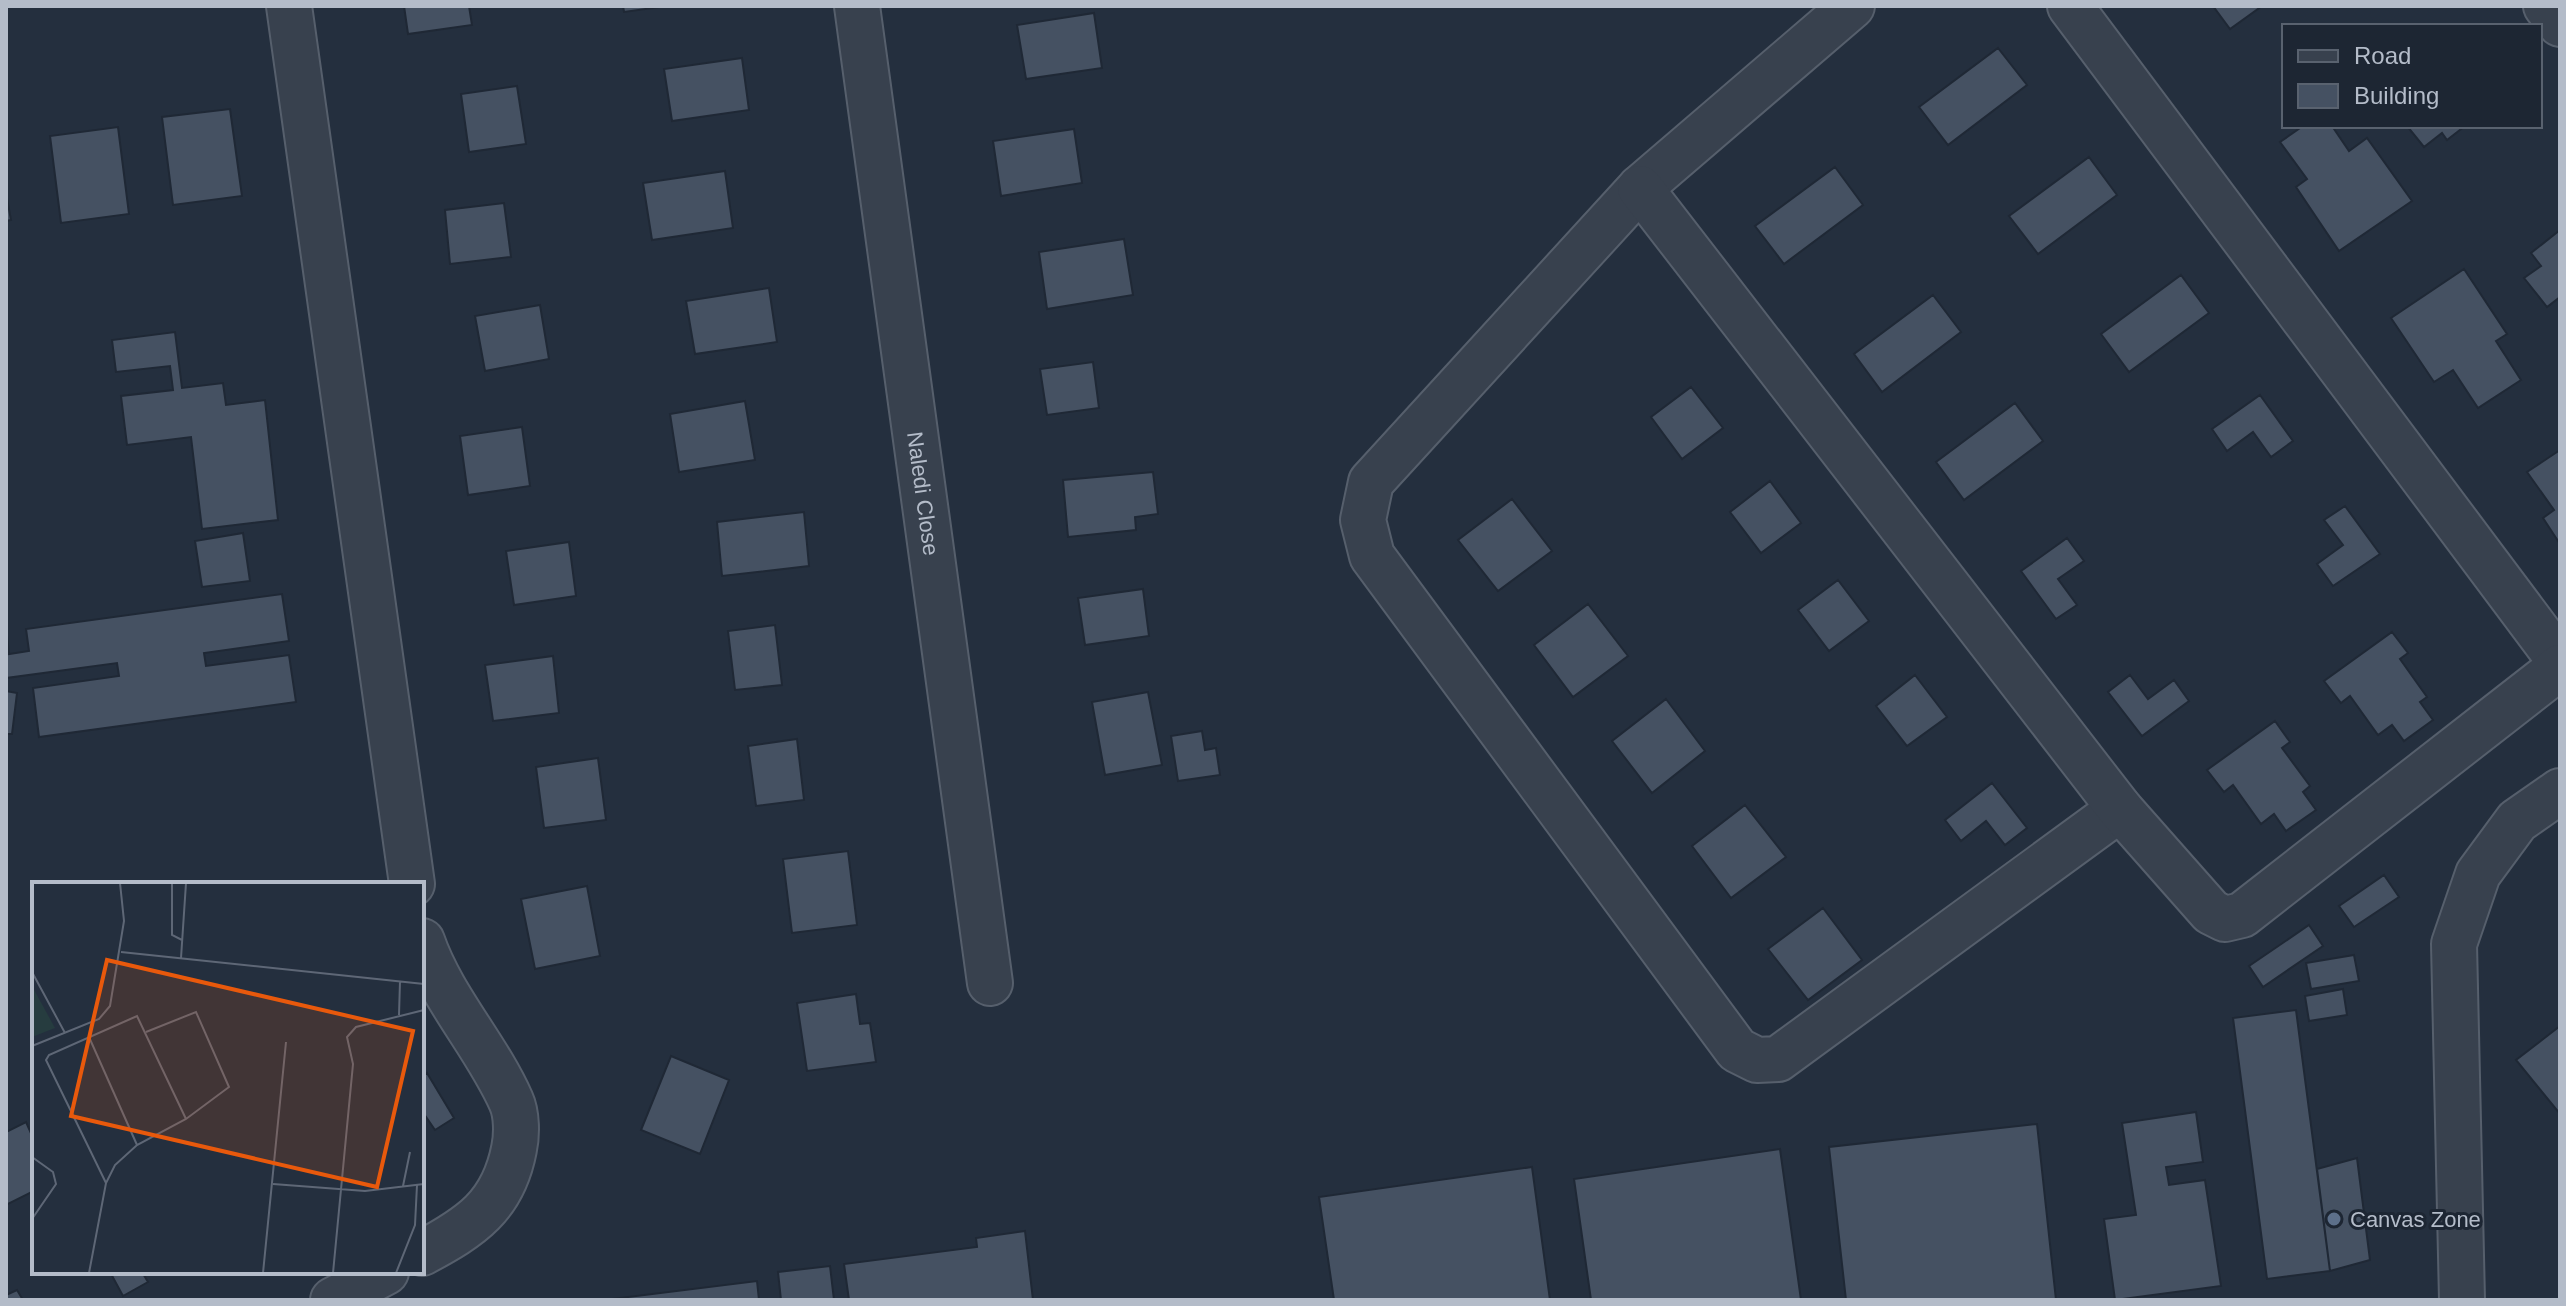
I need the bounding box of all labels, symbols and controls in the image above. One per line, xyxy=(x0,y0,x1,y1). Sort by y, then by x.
legend xyxy=(2282,24,2542,128)
text: Road xyxy=(2354,42,2411,69)
text: Building xyxy=(2354,82,2439,109)
street label: Naledi Close xyxy=(902,430,944,557)
inset map xyxy=(32,882,424,1274)
place label: Canvas Zone xyxy=(2350,1207,2481,1232)
marker: Canvas Zone xyxy=(2325,1210,2343,1228)

